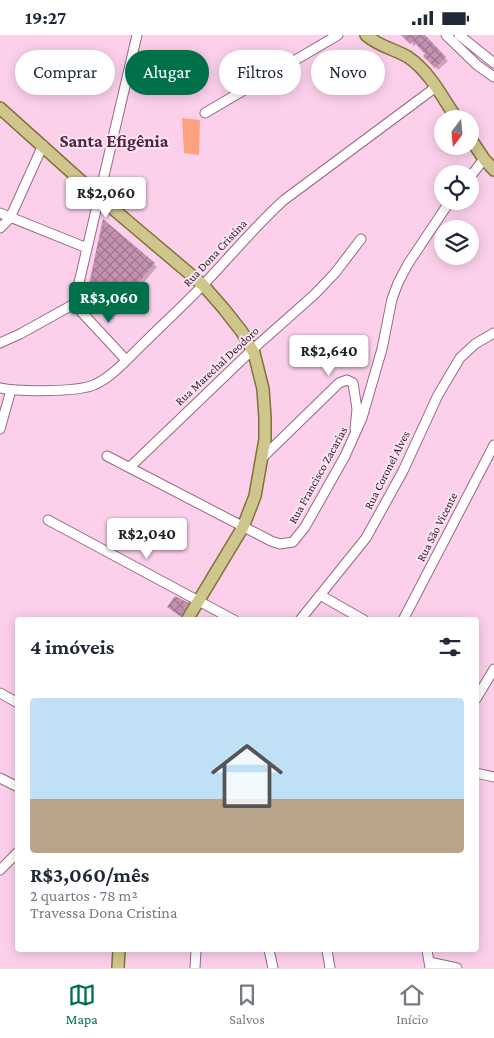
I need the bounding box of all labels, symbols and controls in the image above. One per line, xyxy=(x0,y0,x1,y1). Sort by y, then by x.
text: 19:27 xyxy=(25,7,66,28)
chip: Comprar xyxy=(15,50,115,95)
chip: Alugar xyxy=(125,50,209,95)
chip: Filtros xyxy=(219,50,301,95)
chip: Novo xyxy=(311,50,385,95)
north arrow xyxy=(434,110,479,155)
map controls xyxy=(434,110,479,265)
district label: Santa Efigênia xyxy=(59,131,169,151)
button: locate xyxy=(434,165,479,210)
pin: R$2,060 xyxy=(60,177,152,219)
text: R$2,060 xyxy=(77,184,135,201)
street label: Rua Dona Cristina xyxy=(180,216,250,290)
button: layers xyxy=(434,220,479,265)
pin: R$3,060 xyxy=(63,281,155,324)
text: R$3,060 xyxy=(80,289,138,306)
street label: Rua Marechal Deodoro xyxy=(172,324,262,408)
pin: R$2,640 xyxy=(283,335,375,377)
text: R$2,640 xyxy=(300,342,358,359)
street label: Rua Francisco Zacarias xyxy=(286,424,351,526)
street label: Rua Coronel Alves xyxy=(361,428,413,512)
street label: Rua São Vicente xyxy=(414,490,460,564)
pin: R$2,040 xyxy=(101,517,193,560)
text: R$2,040 xyxy=(118,525,176,542)
icon: filters xyxy=(436,633,464,661)
text: 4 imóveis xyxy=(30,635,114,659)
icon: home xyxy=(202,731,292,821)
text: R$3,060/mês xyxy=(30,863,149,887)
text: 2 quartos · 78 m² xyxy=(30,887,138,904)
text: Travessa Dona Cristina xyxy=(30,904,177,921)
tab: Mapa xyxy=(66,981,98,1027)
tab: Salvos xyxy=(229,981,265,1027)
tab: Início xyxy=(396,981,428,1027)

